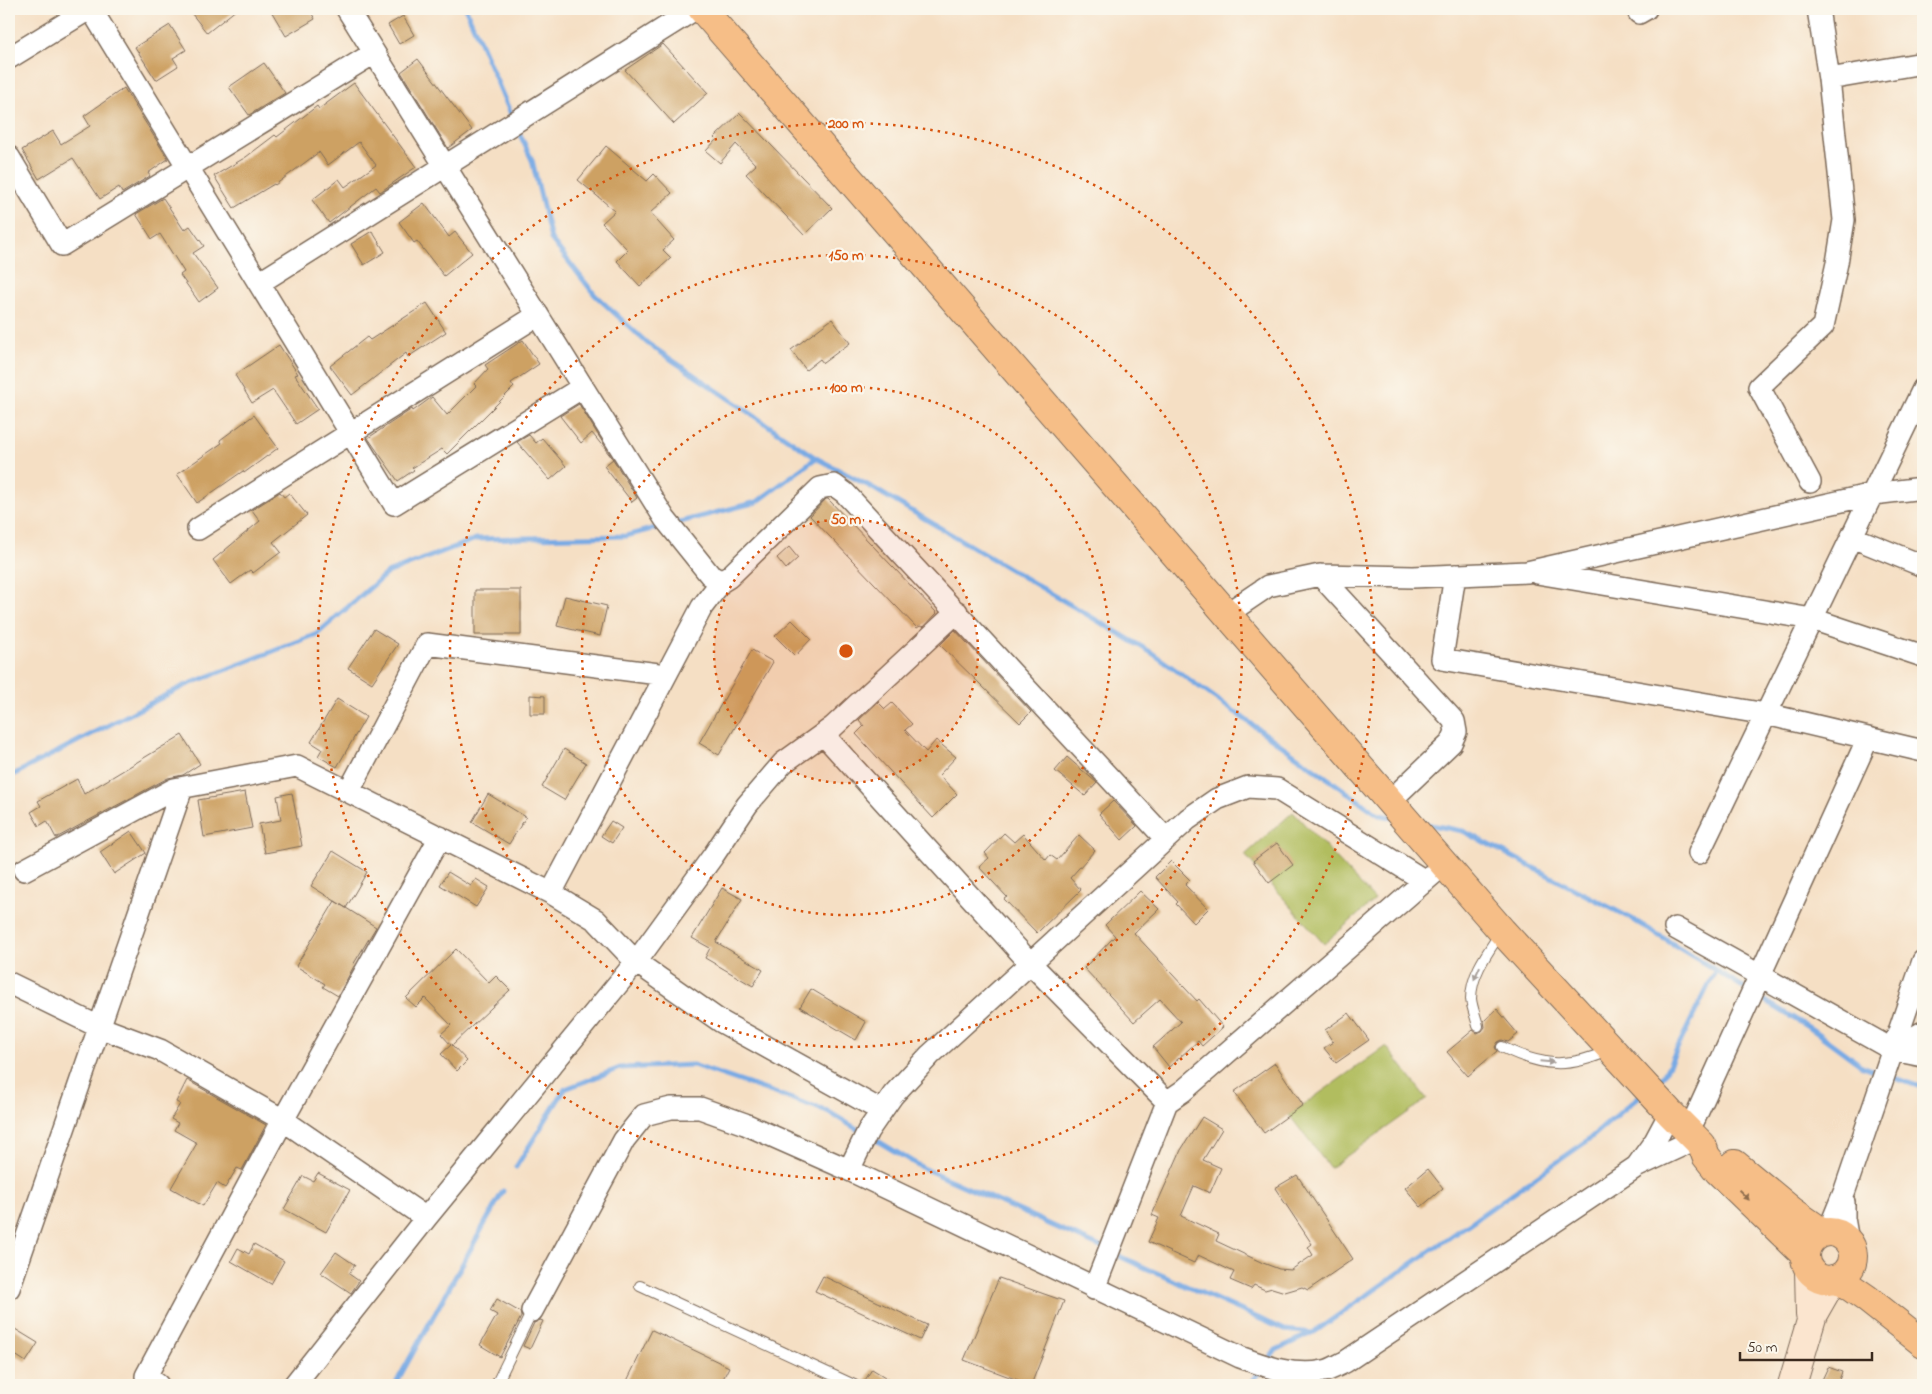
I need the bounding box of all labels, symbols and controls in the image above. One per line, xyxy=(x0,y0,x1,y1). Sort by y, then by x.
text: 200 m xyxy=(827,113,864,135)
text: 150 m xyxy=(828,245,864,267)
text: 100 m xyxy=(829,377,863,399)
text: 50 m xyxy=(831,509,862,531)
centre of rings xyxy=(837,642,855,660)
one-way arrow xyxy=(1473,966,1481,980)
one-way arrow xyxy=(1540,1058,1556,1066)
one-way arrow xyxy=(1737,1189,1749,1201)
scale bar xyxy=(1740,1329,1872,1361)
text: 50 m xyxy=(1747,1337,1778,1359)

